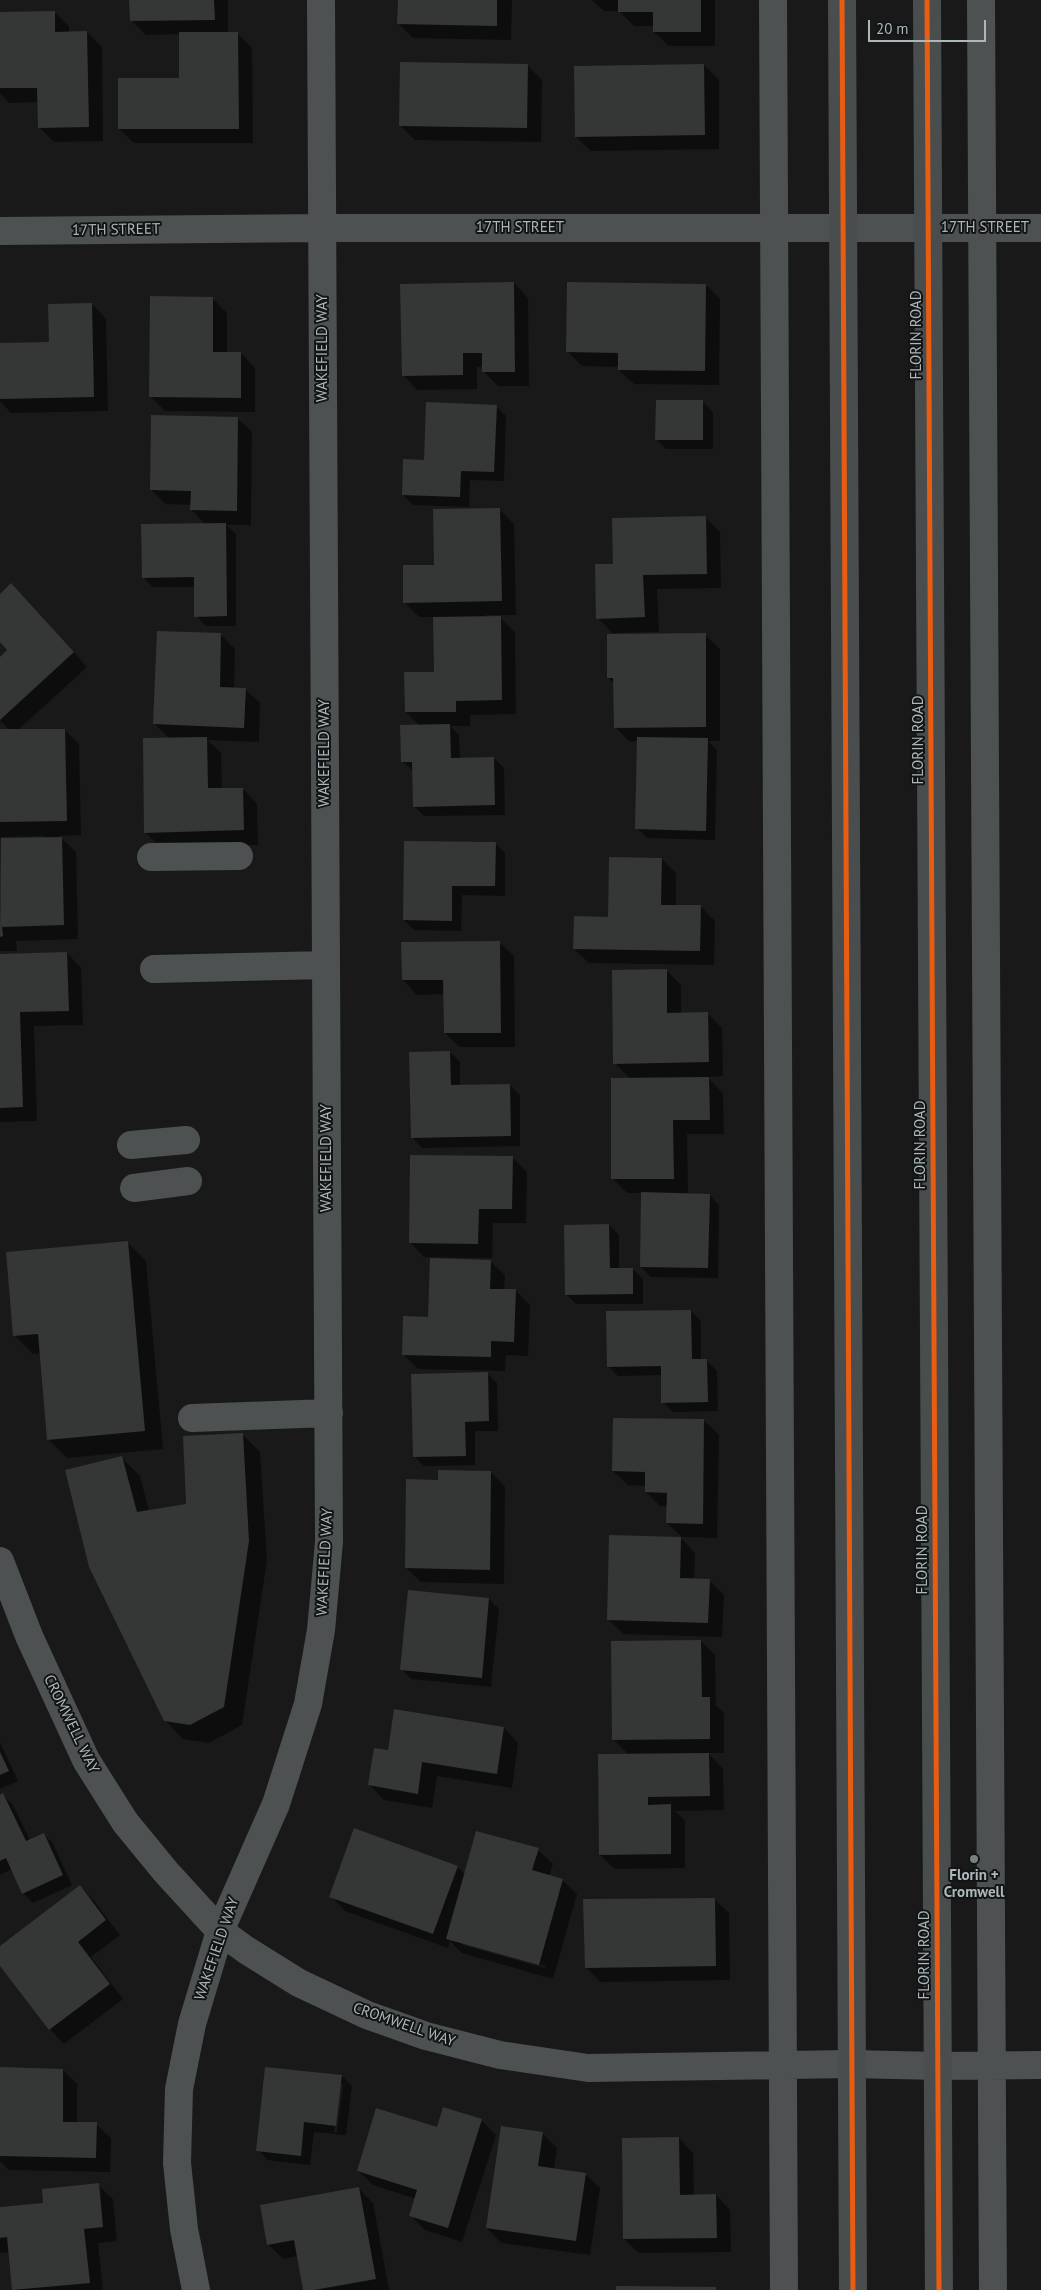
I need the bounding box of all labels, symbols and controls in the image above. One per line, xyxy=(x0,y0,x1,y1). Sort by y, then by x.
scale bar xyxy=(871,10,988,42)
text: 20 m xyxy=(876,19,909,38)
street label: 17TH STREET xyxy=(476,219,564,237)
street label: 17TH STREET xyxy=(941,219,1029,237)
street label: 17TH STREET xyxy=(72,220,160,240)
street label: FLORIN ROAD xyxy=(908,291,926,379)
street label: WAKEFIELD WAY xyxy=(314,294,332,402)
street label: FLORIN ROAD xyxy=(910,696,928,784)
street label: WAKEFIELD WAY xyxy=(316,699,334,807)
street label: FLORIN ROAD xyxy=(912,1101,930,1189)
street label: WAKEFIELD WAY xyxy=(318,1104,336,1212)
street label: FLORIN ROAD xyxy=(914,1506,932,1594)
street label: WAKEFIELD WAY xyxy=(313,1508,337,1616)
street label: CROMWELL WAY xyxy=(39,1672,103,1776)
marker: Florin + Cromwell xyxy=(968,1853,980,1865)
place label: Florin + Cromwell xyxy=(944,1867,1004,1902)
street label: WAKEFIELD WAY xyxy=(191,1895,243,2003)
street label: FLORIN ROAD xyxy=(916,1911,934,1999)
street label: CROMWELL WAY xyxy=(350,1999,458,2051)

